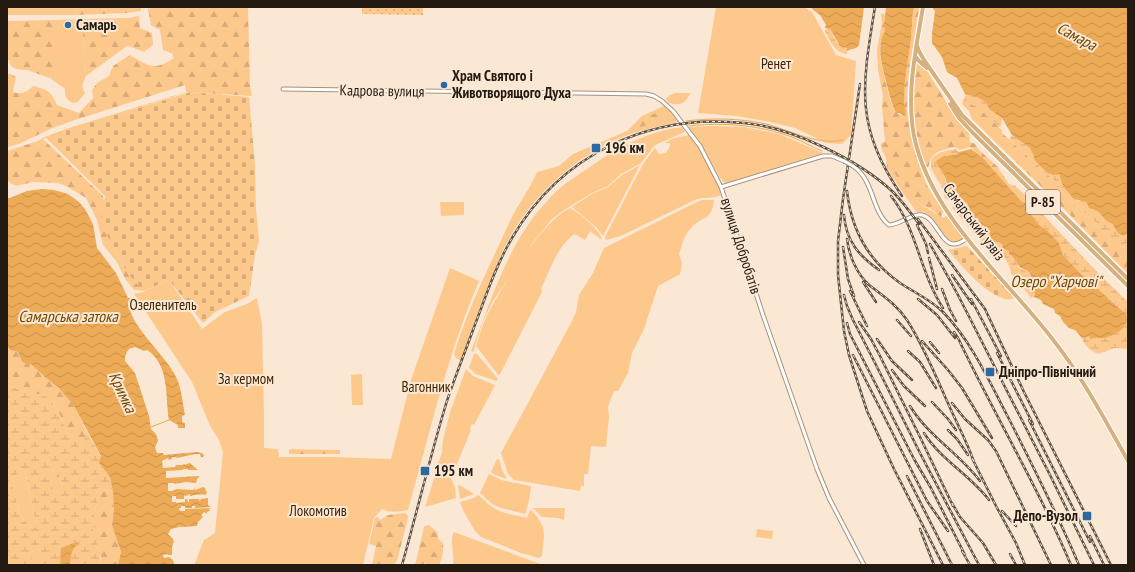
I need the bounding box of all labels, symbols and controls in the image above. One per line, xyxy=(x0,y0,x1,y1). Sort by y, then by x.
place label: Самарь xyxy=(76,15,116,34)
water label: Самара xyxy=(1054,17,1102,55)
marker: Самарь xyxy=(63,20,73,30)
park label: Ренет xyxy=(761,54,791,73)
place label: Храм Святого і Животворящого Духа xyxy=(451,66,571,102)
street label: Кадрова вулиця xyxy=(339,80,425,101)
marker: Храм Святого і Животворящого Духа xyxy=(439,80,449,90)
place label: 196 км xyxy=(605,138,644,157)
marker: 196 км xyxy=(590,142,602,154)
street label: Самарський узвіз xyxy=(939,179,1010,264)
road number: Р-85 xyxy=(1026,190,1060,214)
street label: вулиця Добробатів xyxy=(717,195,766,296)
water label: Озеро "Харчові" xyxy=(1010,271,1104,291)
park label: Озеленитель xyxy=(129,295,197,314)
water label: Самарська затока xyxy=(18,306,119,326)
place label: Дніпро-Північний xyxy=(999,362,1096,381)
marker: Дніпро-Північний xyxy=(984,366,996,378)
water label: Кримка xyxy=(105,368,142,417)
park label: За кермом xyxy=(218,369,274,388)
park label: Вагонник xyxy=(401,377,451,396)
place label: 195 км xyxy=(434,461,473,480)
marker: 195 км xyxy=(419,465,431,477)
park label: Локомотив xyxy=(288,501,347,520)
place label: Депо-Вузол xyxy=(1014,506,1078,525)
marker: Депо-Вузол xyxy=(1081,510,1093,522)

